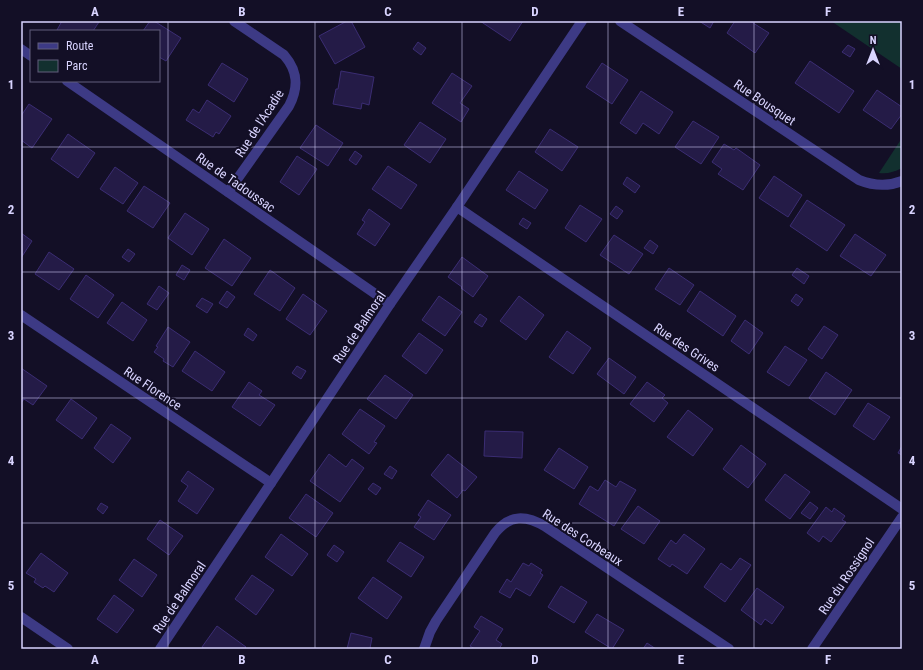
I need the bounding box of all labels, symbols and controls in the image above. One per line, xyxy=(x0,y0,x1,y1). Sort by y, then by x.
text: A xyxy=(91,4,99,19)
text: B xyxy=(238,4,246,19)
text: C xyxy=(384,4,392,19)
text: D xyxy=(531,4,539,19)
text: E xyxy=(678,4,685,19)
text: F xyxy=(825,4,831,19)
legend xyxy=(30,30,160,82)
north arrow xyxy=(853,30,893,70)
text: N xyxy=(870,34,877,47)
text: Route xyxy=(66,39,94,53)
text: Parc xyxy=(66,59,88,73)
street label: Rue Bousquet xyxy=(731,76,798,129)
text: 1 xyxy=(8,77,14,92)
text: 1 xyxy=(909,77,915,92)
street label: Rue de l'Acadie xyxy=(232,87,287,160)
street label: Rue de Tadoussac xyxy=(193,150,278,215)
text: 2 xyxy=(8,202,15,217)
text: 2 xyxy=(909,202,916,217)
street label: Rue de Balmoral xyxy=(330,289,389,366)
street label: Rue des Grives xyxy=(651,320,722,375)
text: 3 xyxy=(8,328,14,343)
text: 3 xyxy=(909,328,915,343)
street label: Rue Florence xyxy=(121,364,184,413)
text: 4 xyxy=(8,453,15,468)
text: 4 xyxy=(909,453,916,468)
street label: Rue des Corbeaux xyxy=(540,506,626,569)
street label: Rue du Rossignol xyxy=(815,535,877,617)
street label: Rue de Balmoral xyxy=(150,559,209,636)
text: 5 xyxy=(8,578,15,593)
text: 5 xyxy=(909,578,916,593)
text: A xyxy=(91,652,99,667)
text: B xyxy=(238,652,246,667)
text: C xyxy=(384,652,392,667)
text: D xyxy=(531,652,539,667)
text: E xyxy=(678,652,685,667)
text: F xyxy=(825,652,831,667)

